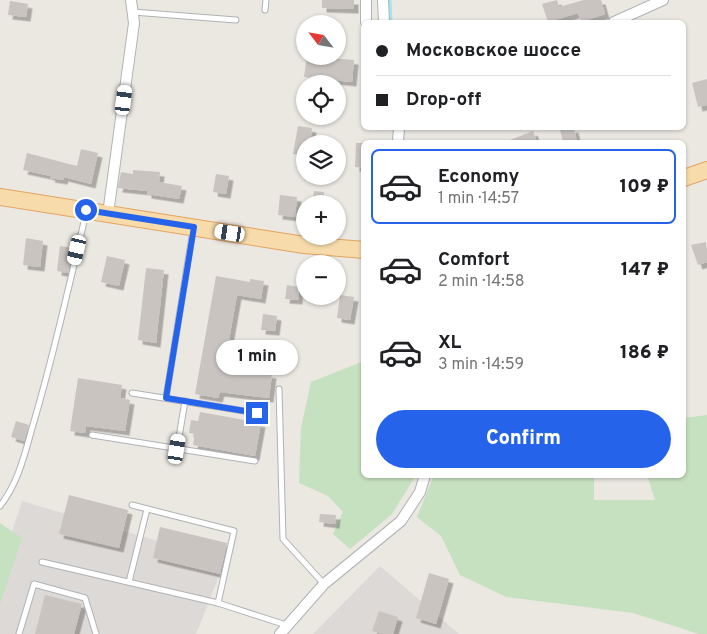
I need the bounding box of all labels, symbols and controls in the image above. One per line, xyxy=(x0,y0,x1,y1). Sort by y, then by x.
north arrow xyxy=(296,15,346,65)
map controls xyxy=(296,15,346,305)
text: Московское шоссе xyxy=(406,39,581,63)
button: locate xyxy=(296,75,346,125)
car xyxy=(114,84,133,116)
text: Drop-off xyxy=(406,88,481,112)
button: layers xyxy=(296,135,346,185)
icon: car xyxy=(378,164,423,209)
text: Economy xyxy=(438,165,519,189)
text: 109 ₽ xyxy=(619,175,669,199)
text: 1 min · 14:57 xyxy=(438,189,519,209)
button: + xyxy=(296,195,346,245)
route start xyxy=(75,199,97,221)
car xyxy=(214,223,245,243)
car xyxy=(66,234,87,266)
icon: car xyxy=(378,247,423,292)
text: Comfort xyxy=(438,248,510,272)
button: − xyxy=(296,255,346,305)
text: 147 ₽ xyxy=(621,258,669,282)
text: 2 min · 14:58 xyxy=(438,272,525,292)
icon: car xyxy=(378,330,423,375)
text: XL xyxy=(438,331,461,355)
callout: 1 min xyxy=(216,340,298,376)
text: 186 ₽ xyxy=(620,341,669,365)
text: 1 min xyxy=(237,347,277,367)
text: 3 min · 14:59 xyxy=(438,355,524,375)
route end xyxy=(246,402,268,424)
button: Confirm xyxy=(376,410,671,468)
car xyxy=(167,433,186,465)

